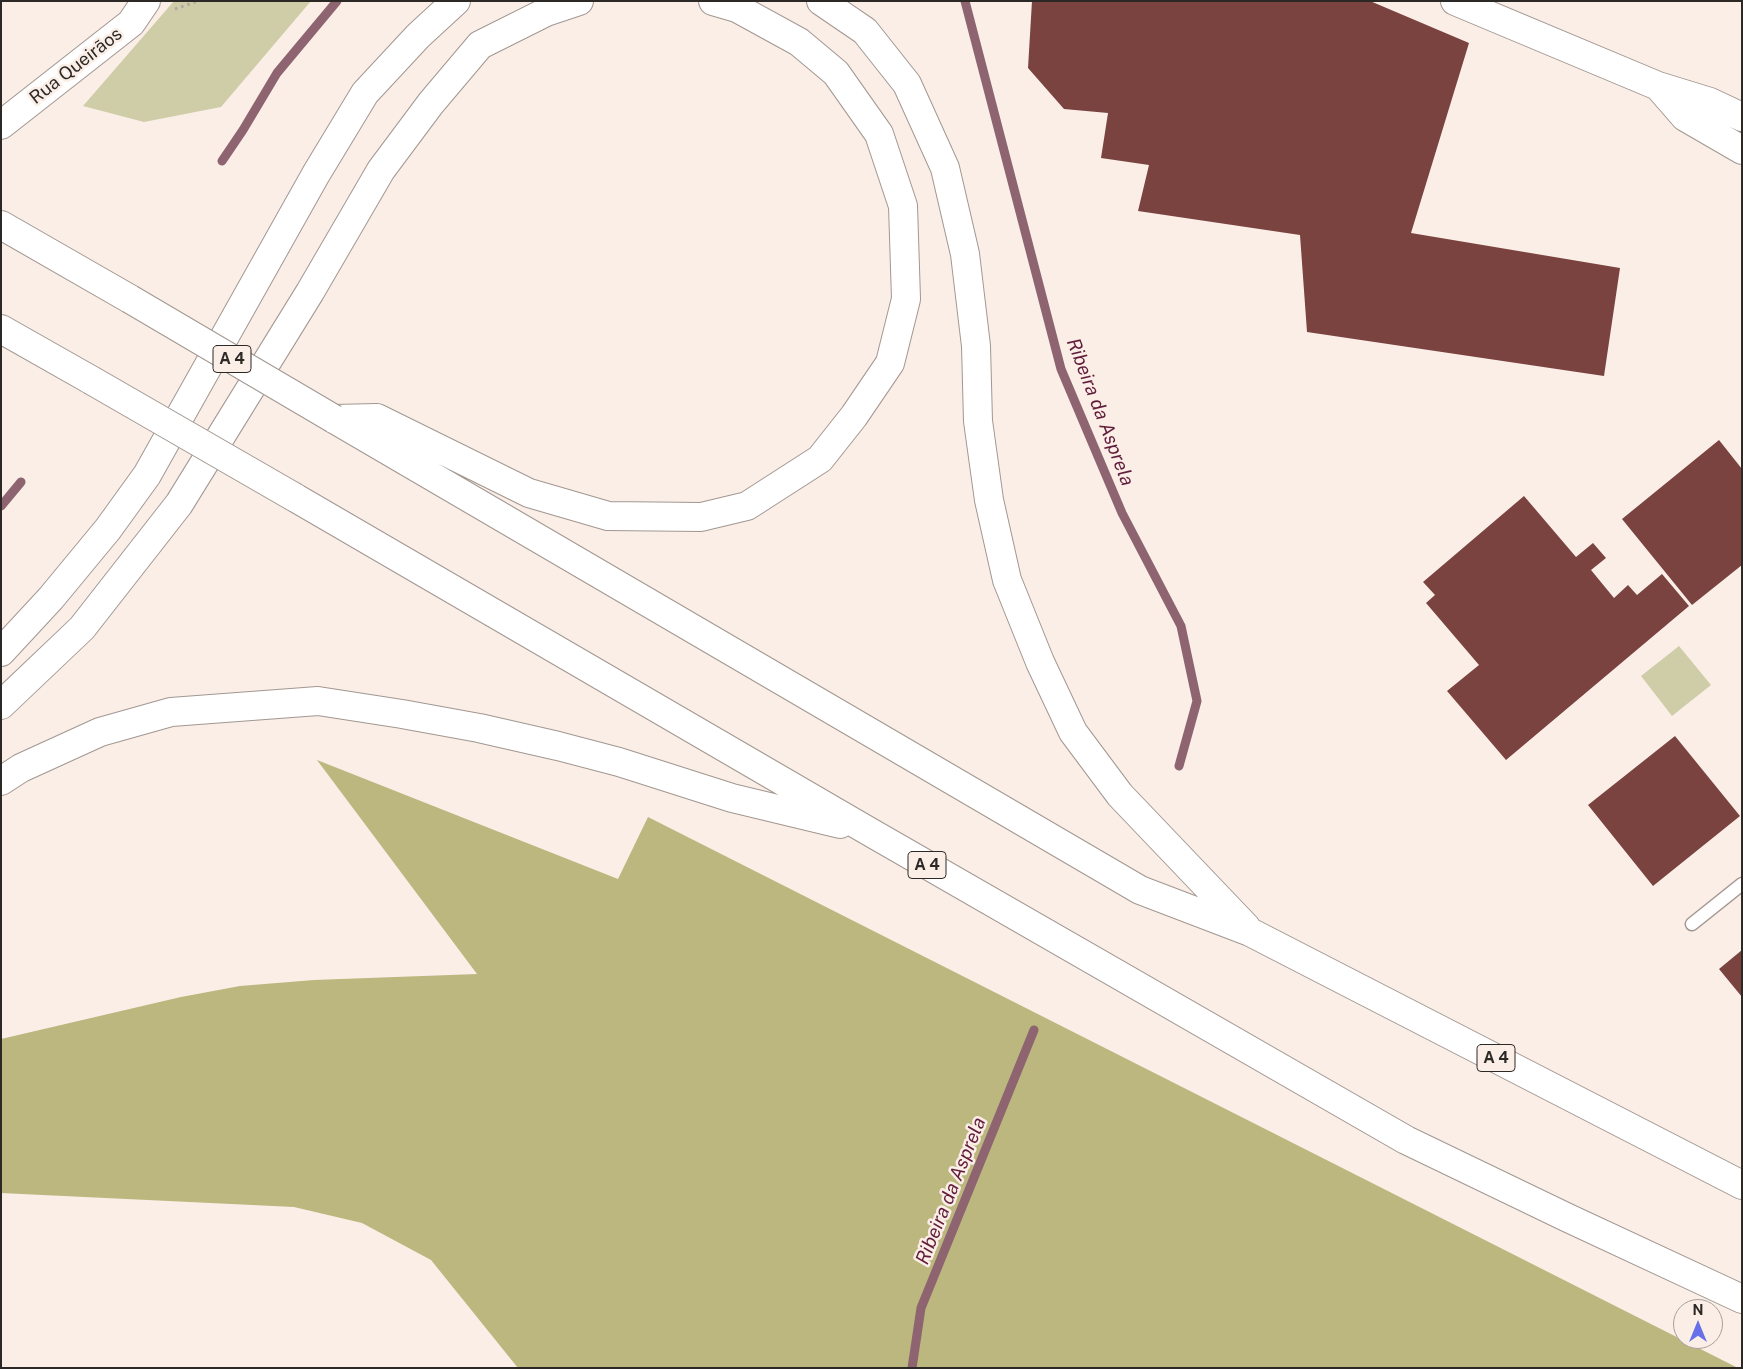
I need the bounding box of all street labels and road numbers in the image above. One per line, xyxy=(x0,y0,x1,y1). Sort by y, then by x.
street label: Rua Queirãos xyxy=(25,23,127,109)
road number: A 4 xyxy=(213,346,251,372)
road number: A 4 xyxy=(908,852,946,878)
road number: A 4 xyxy=(1477,1044,1515,1072)

